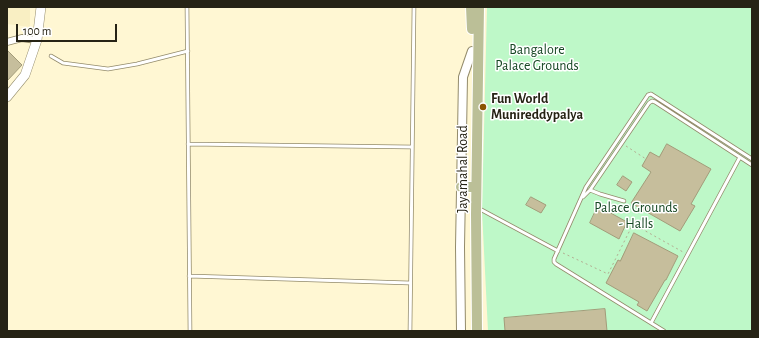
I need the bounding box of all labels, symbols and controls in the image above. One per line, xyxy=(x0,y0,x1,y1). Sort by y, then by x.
scale bar xyxy=(18,16,119,42)
text: 100 m xyxy=(23,25,51,37)
park label: Bangalore Palace Grounds xyxy=(495,42,579,74)
place label: Fun World Munireddypalya xyxy=(491,91,583,124)
marker: Fun World Munireddypalya xyxy=(478,102,488,112)
street label: Jayamahal Road xyxy=(455,125,471,213)
park label: Palace Grounds - Halls xyxy=(594,200,678,232)

